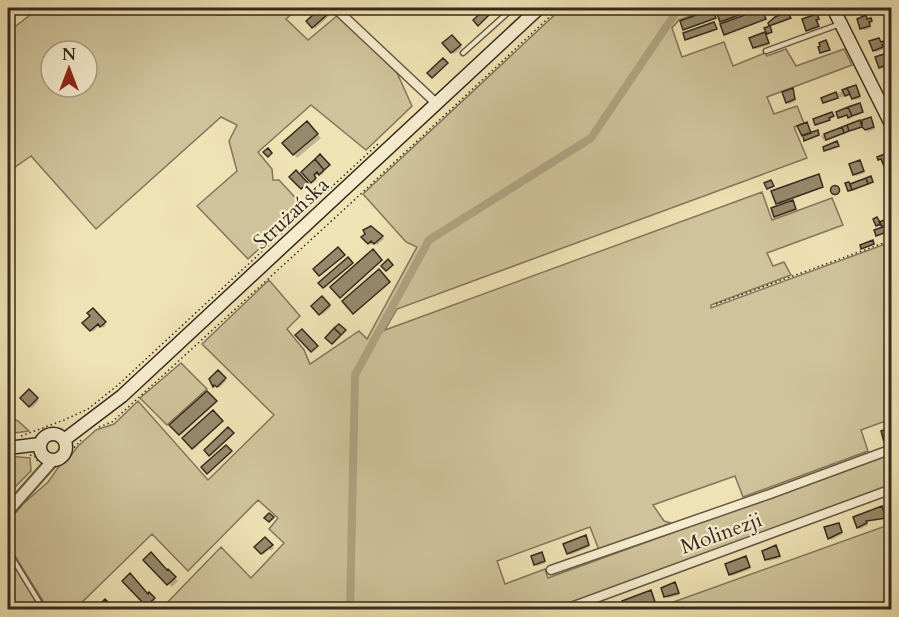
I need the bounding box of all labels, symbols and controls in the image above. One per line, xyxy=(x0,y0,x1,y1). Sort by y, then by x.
north arrow xyxy=(39,39,99,99)
text: N xyxy=(62,44,76,66)
street label: Strużańska xyxy=(247,171,336,256)
street label: Molinezji xyxy=(676,505,766,562)

